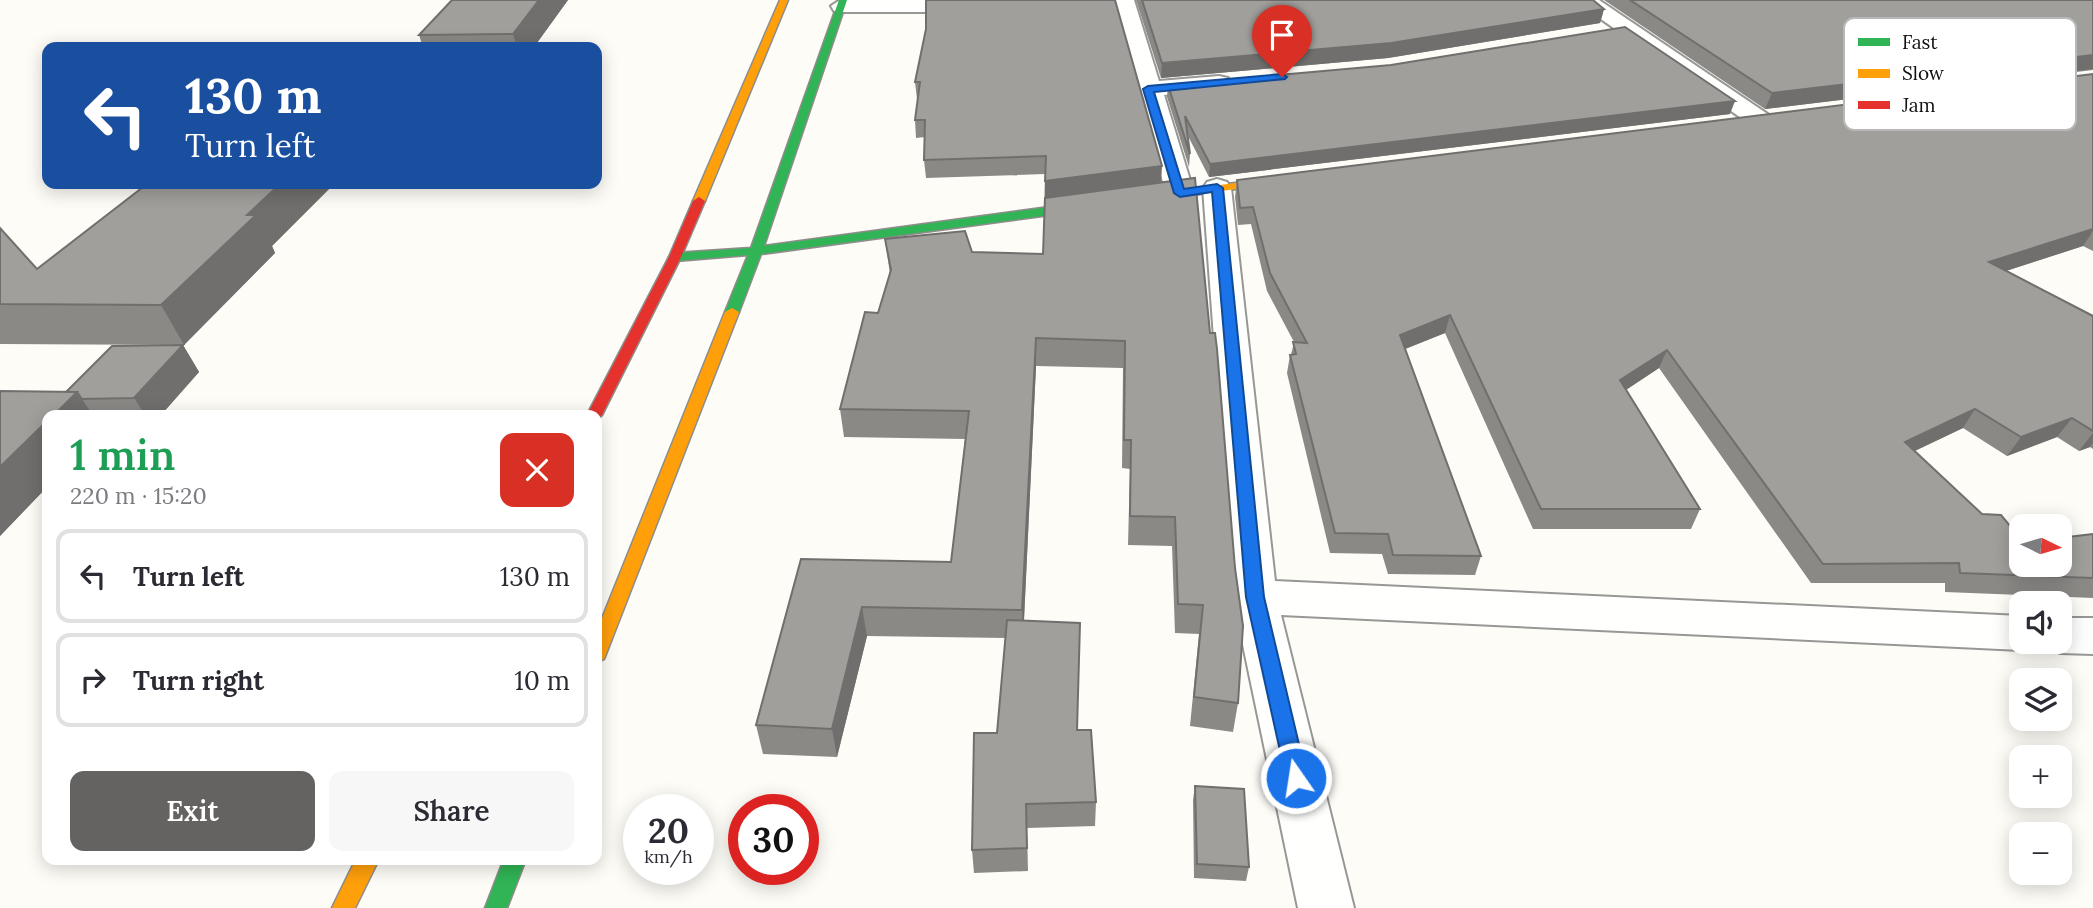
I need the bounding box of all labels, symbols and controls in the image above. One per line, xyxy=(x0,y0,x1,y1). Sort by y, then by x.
pin xyxy=(1252,5,1312,77)
icon: arrive xyxy=(1263,16,1301,54)
legend xyxy=(1844,18,2076,130)
text: Fast xyxy=(1902,30,1938,54)
text: Slow xyxy=(1902,61,1945,85)
text: 130 m xyxy=(185,64,321,126)
icon: left xyxy=(70,70,161,161)
text: Jam xyxy=(1901,93,1936,117)
text: Turn left xyxy=(185,125,315,166)
text: 1 min xyxy=(70,428,175,482)
button: close xyxy=(500,433,574,507)
text: 220 m · 15:20 xyxy=(70,481,207,510)
north arrow xyxy=(2009,514,2072,578)
map controls xyxy=(2009,514,2072,885)
icon: left xyxy=(74,557,112,595)
text: Turn left xyxy=(133,560,244,593)
text: 130 m xyxy=(500,560,570,593)
button: sound xyxy=(2009,591,2072,654)
icon: right xyxy=(74,661,112,699)
text: Turn right xyxy=(133,664,264,697)
text: 10 m xyxy=(514,664,570,697)
button: layers xyxy=(2009,668,2072,731)
position arrow xyxy=(1259,741,1333,815)
button: + xyxy=(2009,745,2072,808)
button: Exit xyxy=(70,771,315,851)
button: Share xyxy=(329,771,574,851)
speed limit sign: 30 xyxy=(728,794,819,885)
text: 20 xyxy=(648,808,689,853)
button: − xyxy=(2009,822,2072,885)
text: km/h xyxy=(644,845,693,868)

